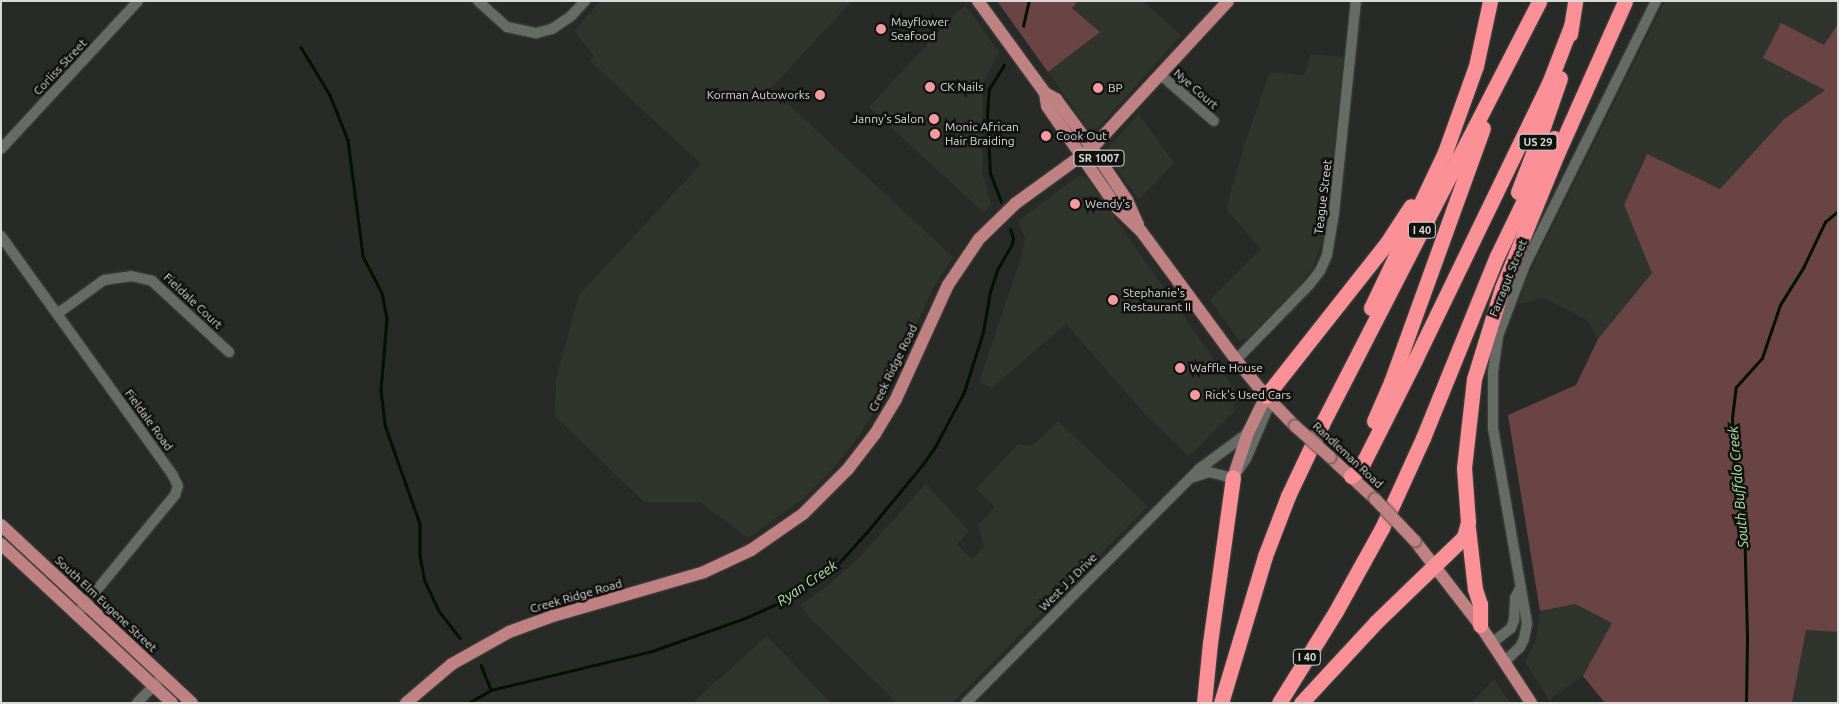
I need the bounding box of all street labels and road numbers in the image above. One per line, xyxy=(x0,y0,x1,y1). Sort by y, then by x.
street label: Corliss Street xyxy=(30,36,90,98)
street label: Nye Court xyxy=(1171,66,1221,112)
road number: US 29 xyxy=(1518,134,1558,150)
road number: SR 1007 xyxy=(1073,150,1125,167)
street label: Teague Street xyxy=(1311,159,1335,235)
road number: I 40 xyxy=(1407,222,1437,238)
street label: Farragut Street xyxy=(1486,237,1530,319)
street label: Fieldale Court xyxy=(161,270,225,332)
street label: Creek Ridge Road xyxy=(866,322,920,414)
street label: Fieldale Road xyxy=(122,386,176,454)
street label: Randleman Road xyxy=(1310,419,1386,491)
street label: West J J Drive xyxy=(1036,550,1100,614)
street label: South Elm Eugene Street xyxy=(52,553,160,655)
street label: Creek Ridge Road xyxy=(528,576,624,616)
road number: I 40 xyxy=(1292,649,1322,666)

